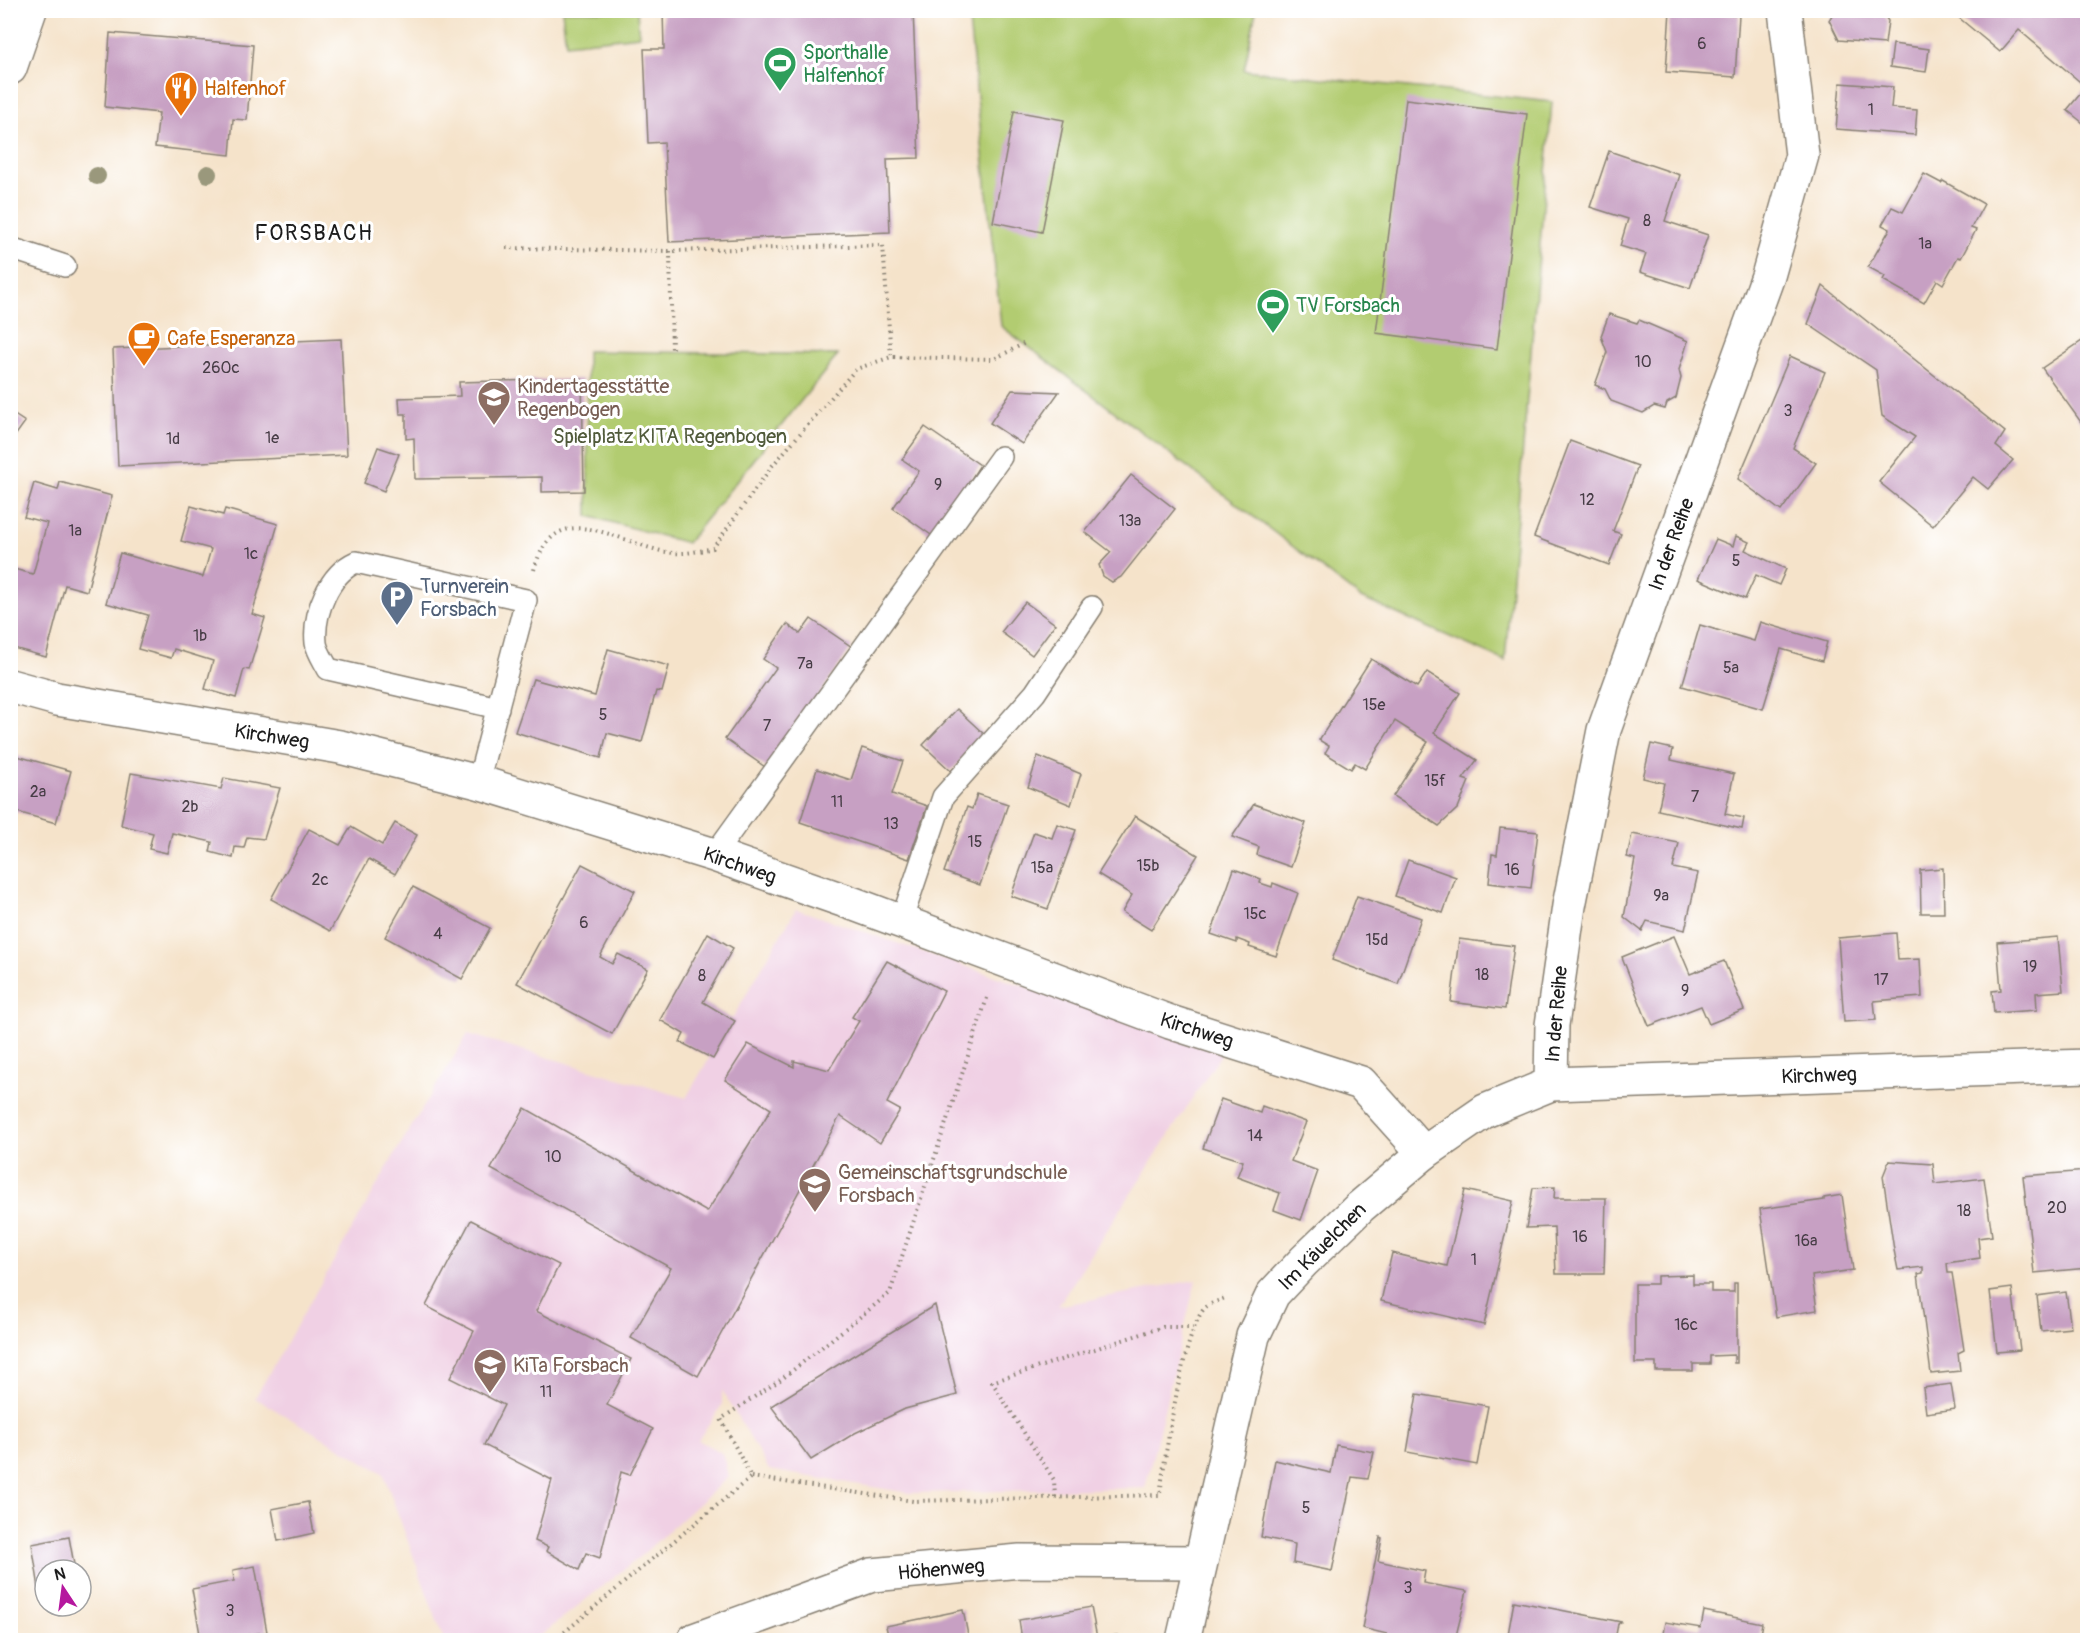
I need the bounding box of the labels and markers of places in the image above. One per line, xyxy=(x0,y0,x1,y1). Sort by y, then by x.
place label: Sporthalle Halfenhof xyxy=(803,40,888,88)
sports icon: Sporthalle Halfenhof xyxy=(762,45,798,92)
restaurant icon: Halfenhof xyxy=(163,70,199,117)
place label: Halfenhof xyxy=(204,76,287,101)
sports icon: TV Forsbach xyxy=(1255,287,1291,334)
place label: TV Forsbach xyxy=(1296,293,1400,318)
cafe icon: Cafe Esperanza xyxy=(126,320,162,367)
place label: Cafe Esperanza xyxy=(167,326,295,351)
place label: Kindertagesstätte Regenbogen xyxy=(517,374,670,422)
school or university icon: Kindertagesstätte Regenbogen xyxy=(476,379,512,426)
place label: Turnverein Forsbach xyxy=(420,574,509,622)
parking icon: Turnverein Forsbach xyxy=(379,579,415,626)
place label: Gemeinschaftsgrundschule Forsbach xyxy=(838,1160,1067,1208)
school or university icon: Gemeinschaftsgrundschule Forsbach xyxy=(797,1166,833,1213)
school or university icon: KiTa Forsbach xyxy=(472,1347,508,1394)
place label: KiTa Forsbach xyxy=(513,1353,629,1378)

